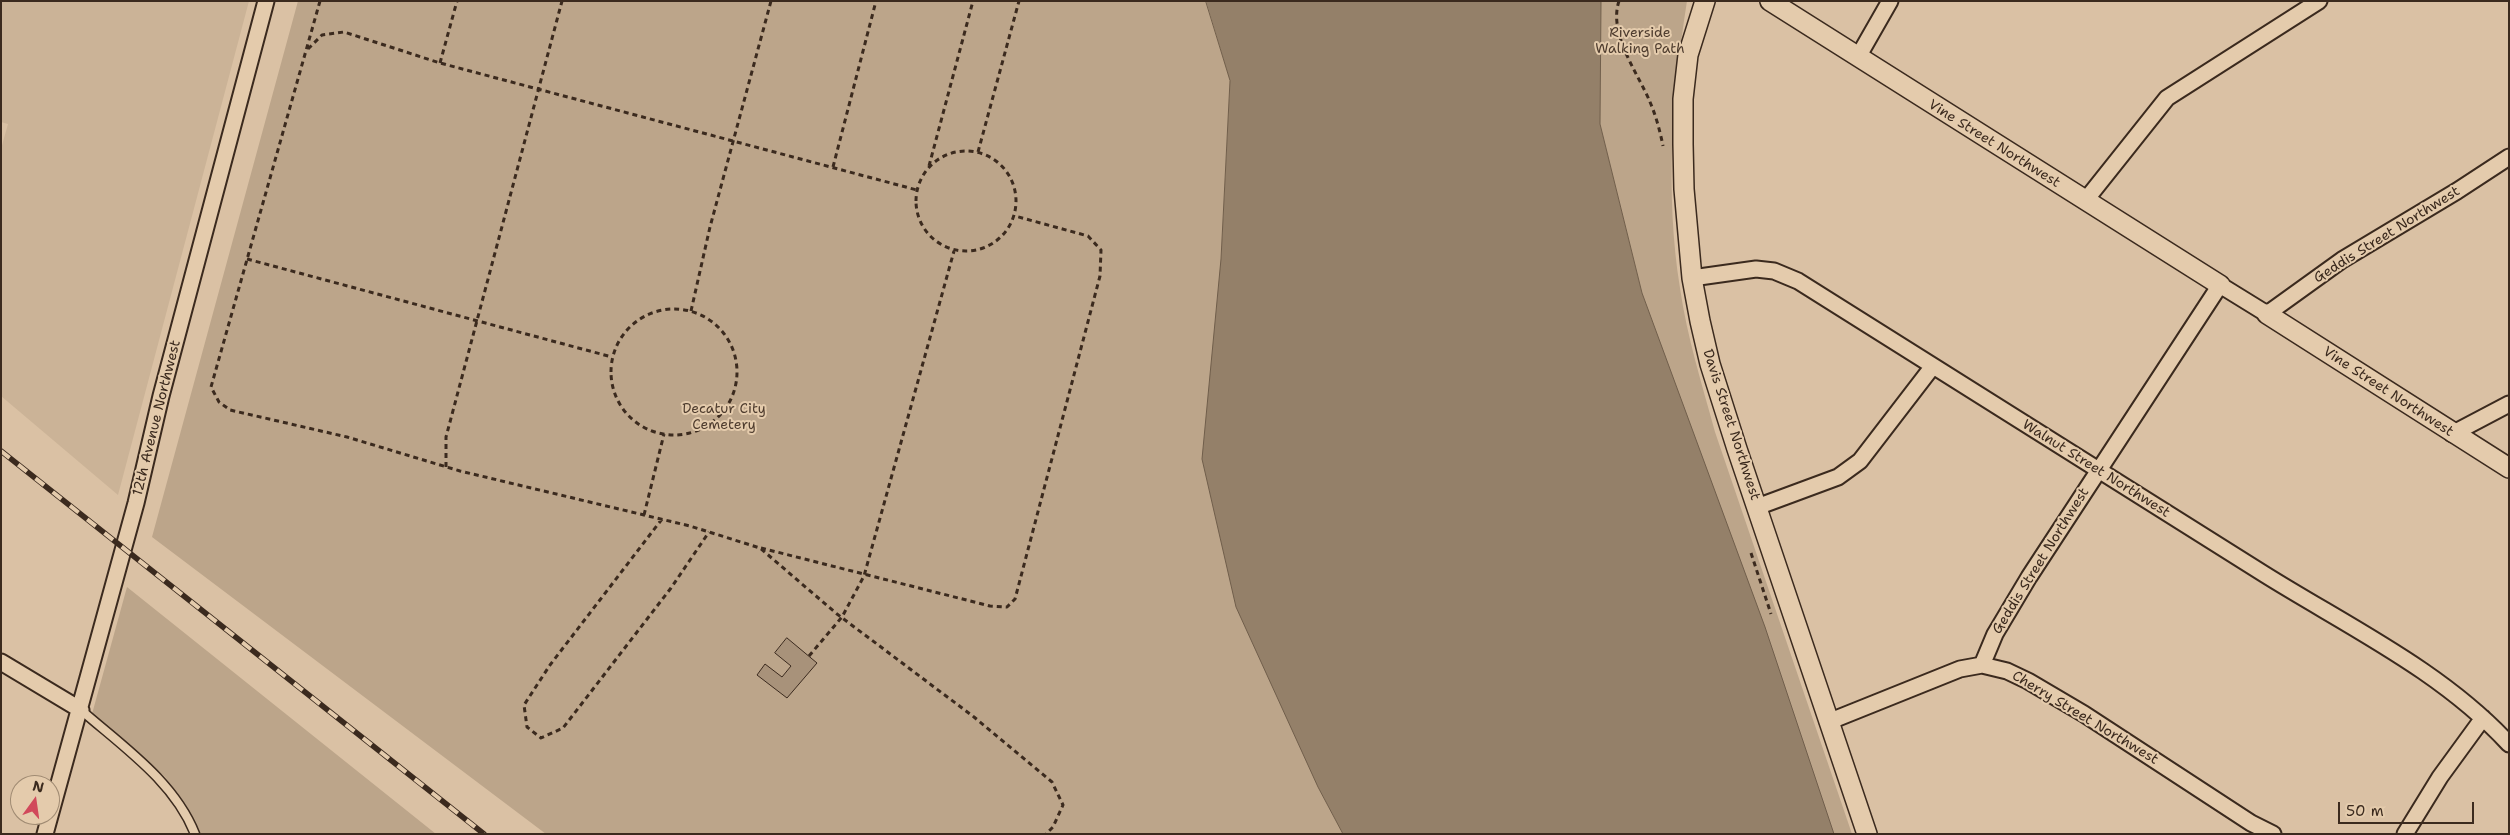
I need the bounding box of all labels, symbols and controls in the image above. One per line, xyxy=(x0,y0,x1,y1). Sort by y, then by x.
park label: Riverside Walking Path xyxy=(1595,25,1685,58)
street label: Vine Street Northwest xyxy=(1925,97,2063,191)
street label: Geddis Street Northwest xyxy=(2311,183,2463,287)
street label: 12th Avenue Northwest xyxy=(130,338,184,498)
street label: Vine Street Northwest xyxy=(2320,343,2456,441)
street label: Davis Street Northwest xyxy=(1699,347,1763,503)
park label: Decatur City Cemetery xyxy=(682,401,766,434)
street label: Walnut Street Northwest xyxy=(2019,417,2173,521)
street label: Geddis Street Northwest xyxy=(1989,485,2093,637)
street label: Cherry Street Northwest xyxy=(2009,668,2161,768)
north arrow xyxy=(10,775,60,825)
text: N xyxy=(31,776,46,796)
scale bar xyxy=(2340,792,2476,824)
text: 50 m xyxy=(2346,801,2384,821)

